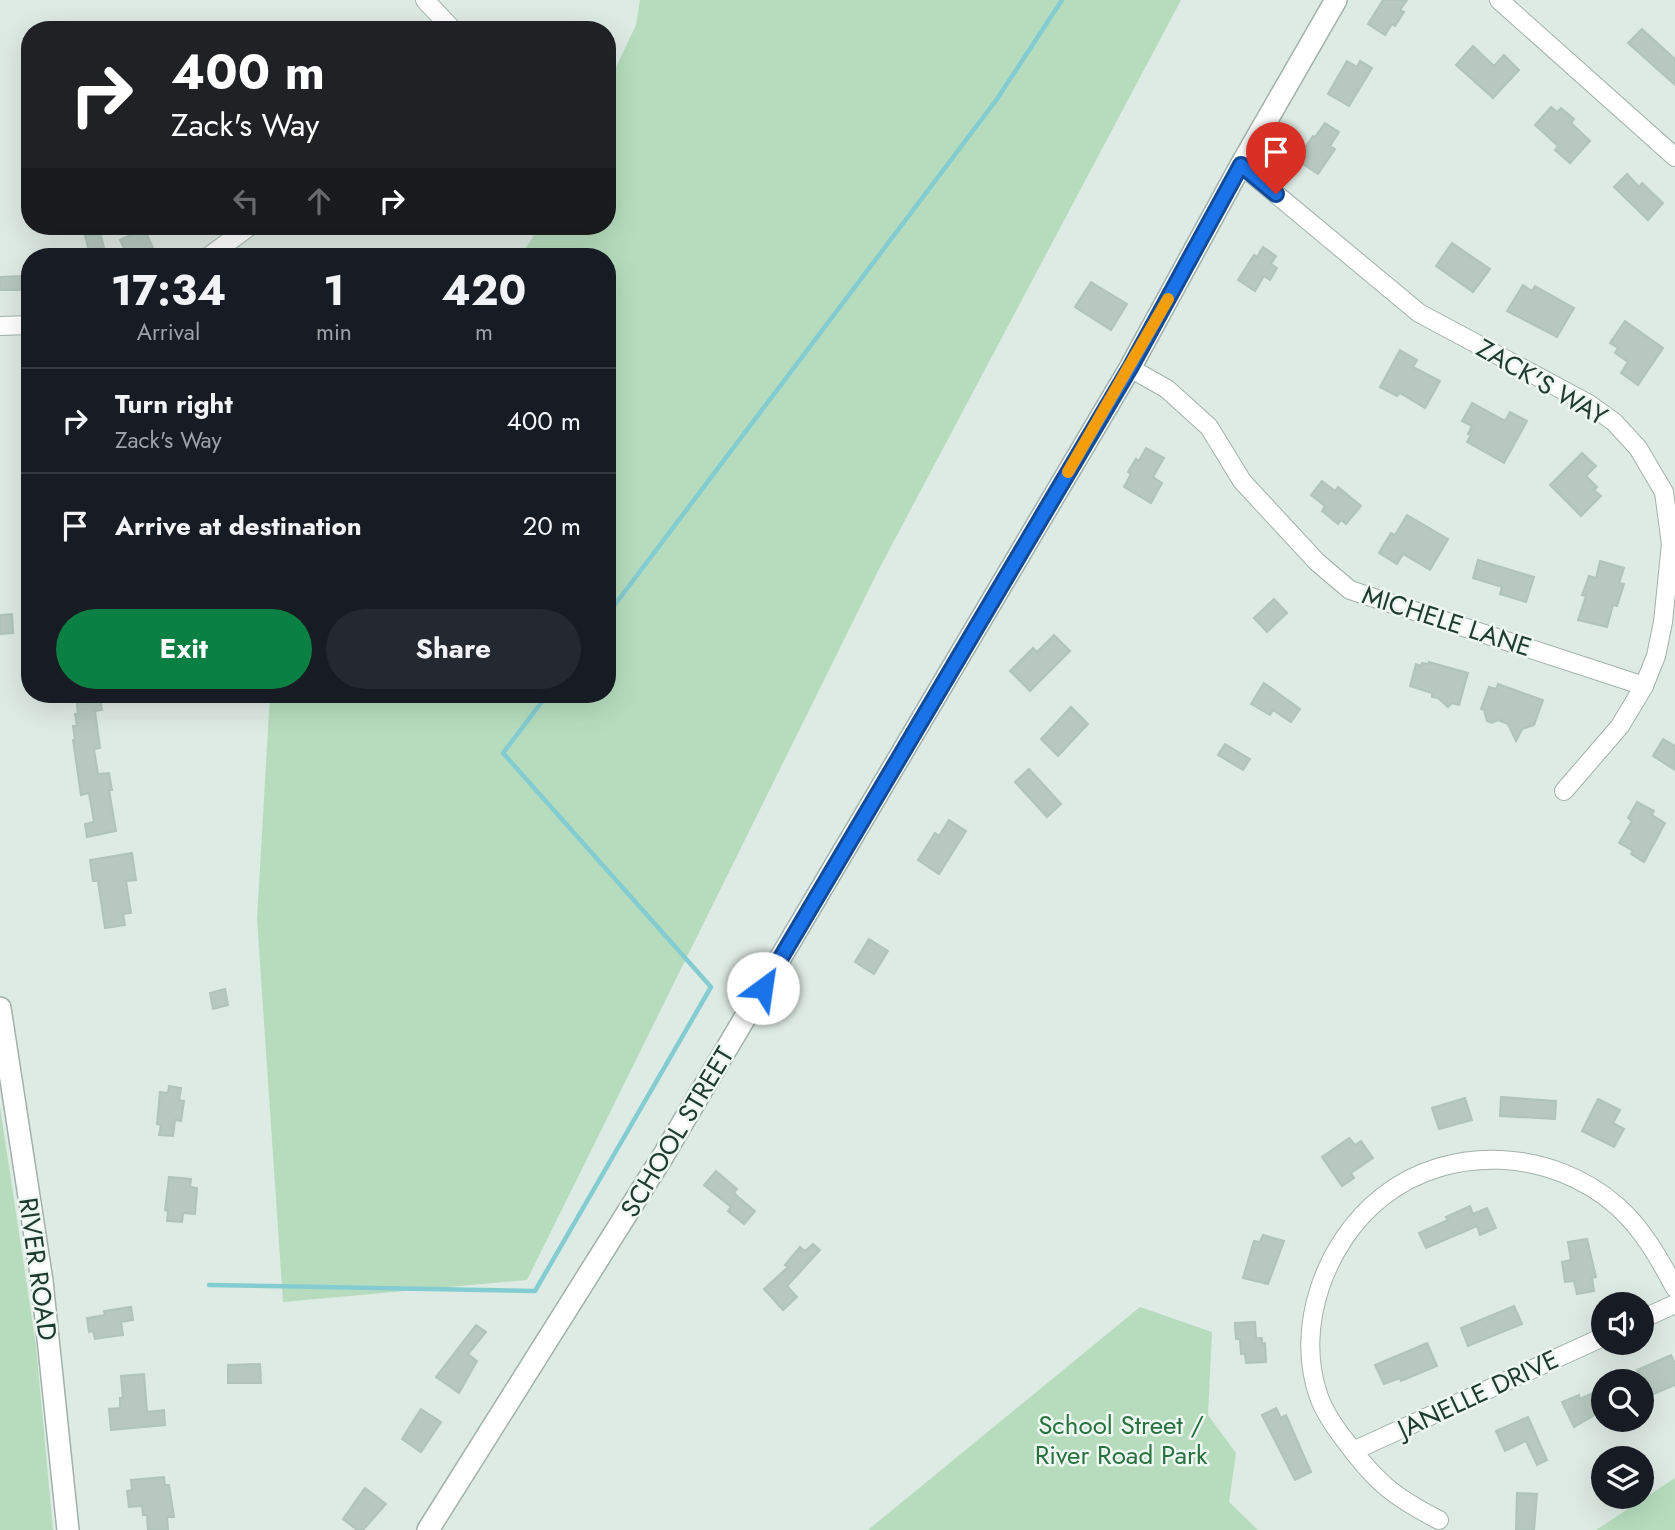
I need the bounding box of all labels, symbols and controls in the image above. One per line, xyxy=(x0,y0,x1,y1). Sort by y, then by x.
text: 400 m xyxy=(171,37,325,107)
icon: right xyxy=(56,49,147,140)
text: Zack's Way xyxy=(171,102,319,148)
pin xyxy=(1246,122,1306,194)
icon: arrive xyxy=(1257,133,1295,171)
icon: left xyxy=(227,182,265,220)
icon: ahead xyxy=(300,182,338,220)
icon: right xyxy=(373,182,411,220)
text: 17:34 xyxy=(111,260,226,321)
text: 1 xyxy=(323,260,345,321)
text: 420 xyxy=(442,260,526,321)
text: Arrival xyxy=(137,315,200,349)
text: min xyxy=(316,315,352,349)
text: m xyxy=(475,315,493,349)
street label: ZACK'S WAY xyxy=(1469,329,1615,435)
text: Turn right xyxy=(115,385,233,423)
icon: right xyxy=(56,402,94,440)
text: 400 m xyxy=(507,402,581,440)
text: Zack's Way xyxy=(115,423,222,457)
icon: arrive xyxy=(56,507,94,545)
text: Arrive at destination xyxy=(115,507,362,545)
text: 20 m xyxy=(523,507,581,545)
street label: MICHELE LANE xyxy=(1357,576,1537,666)
button: Exit xyxy=(56,609,312,689)
button: Share xyxy=(326,609,581,689)
position arrow xyxy=(726,951,800,1025)
street label: SCHOOL STREET xyxy=(611,1040,743,1224)
street label: RIVER ROAD xyxy=(9,1195,67,1343)
map controls xyxy=(1591,1292,1654,1509)
button: sound xyxy=(1591,1292,1654,1355)
street label: JANELLE DRIVE xyxy=(1389,1340,1565,1449)
button: search xyxy=(1591,1369,1654,1432)
park label: School Street / River Road Park xyxy=(1035,1406,1208,1474)
button: layers xyxy=(1591,1446,1654,1509)

